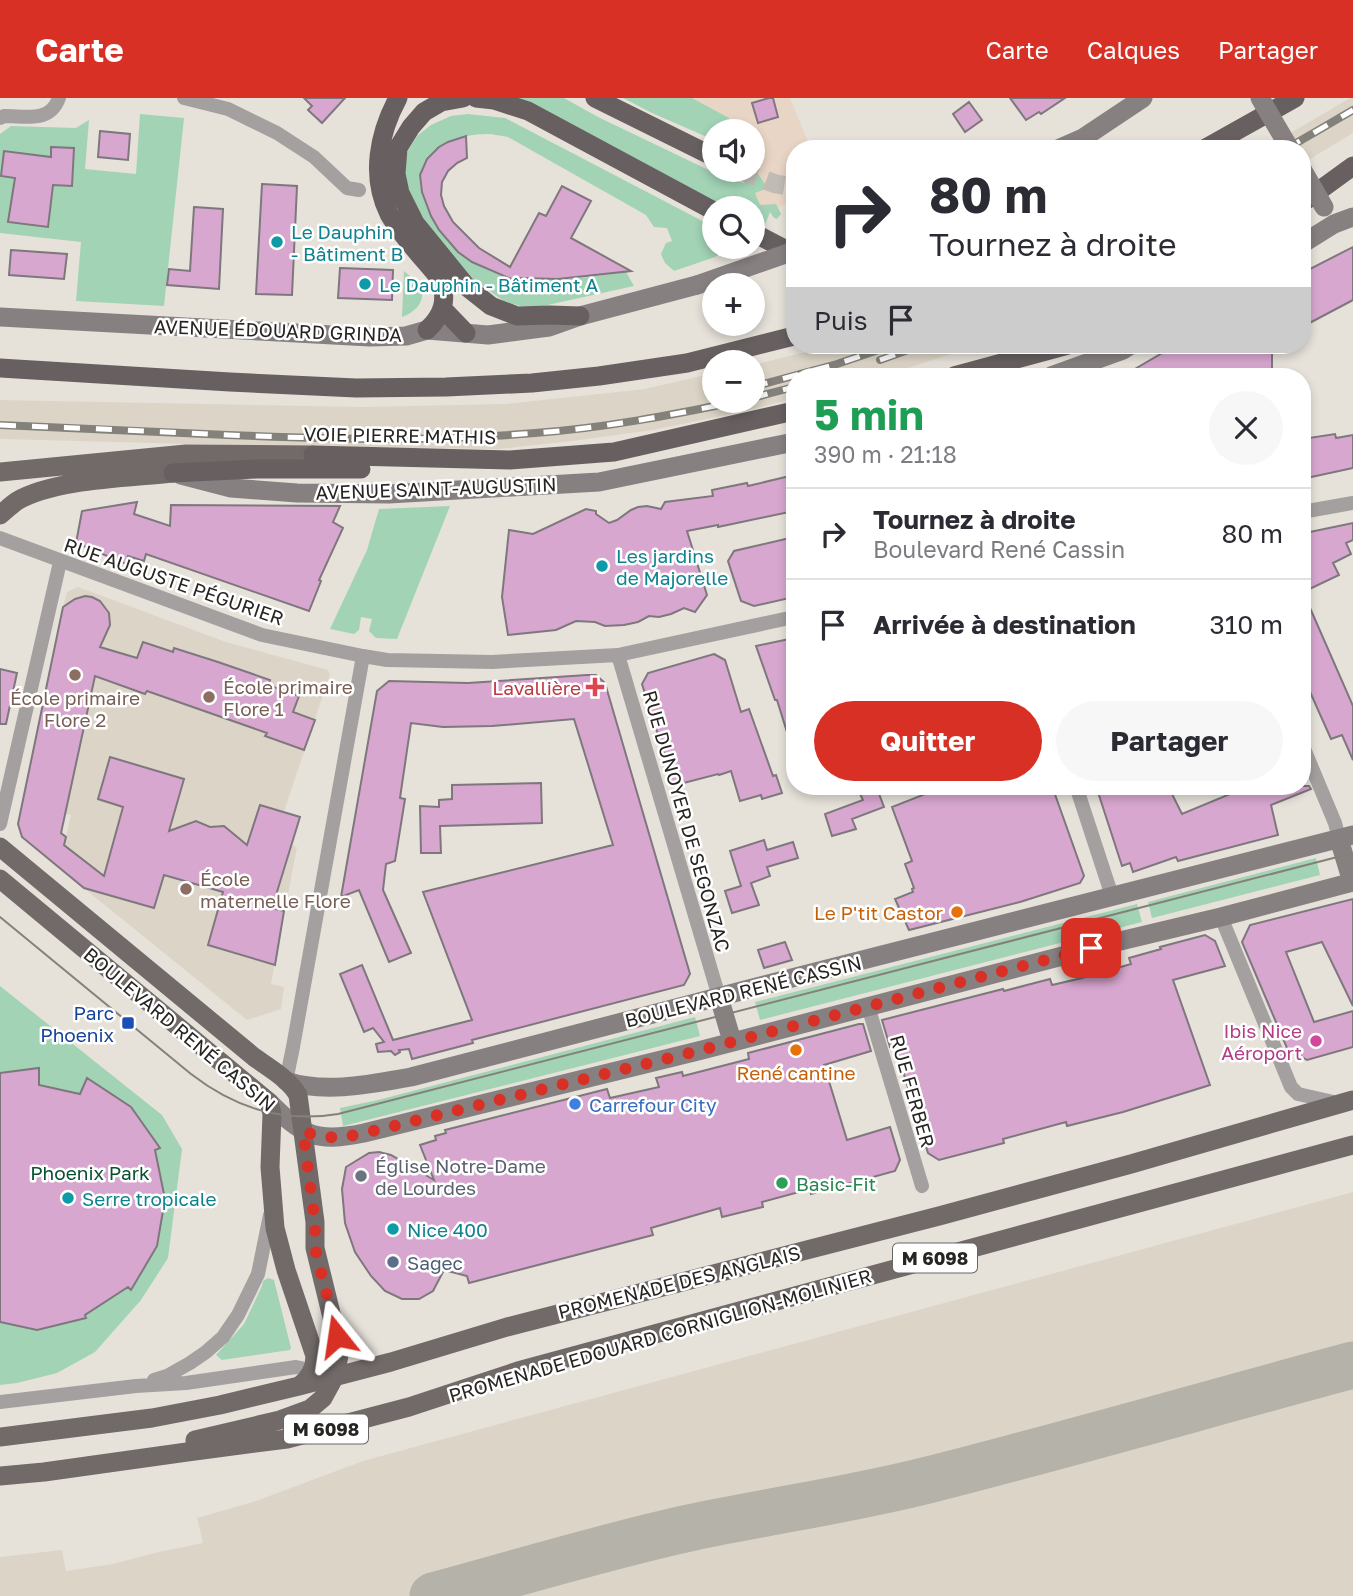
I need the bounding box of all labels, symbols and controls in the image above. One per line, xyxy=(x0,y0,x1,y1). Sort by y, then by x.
text: Carte xyxy=(35,30,124,69)
text: Carte xyxy=(985,35,1049,64)
text: Calques xyxy=(1087,35,1180,64)
text: Partager xyxy=(1218,35,1318,64)
map controls xyxy=(702,119,765,413)
button: sound xyxy=(702,119,765,182)
text: 80 m xyxy=(929,165,1047,224)
icon: right xyxy=(814,168,905,259)
button: search xyxy=(702,196,765,259)
place label: Le Dauphin - Bâtiment B xyxy=(291,220,403,265)
text: Tournez à droite xyxy=(929,225,1177,263)
marker: Le Dauphin - Bâtiment B xyxy=(269,234,285,250)
place label: Le Dauphin - Bâtiment A xyxy=(379,273,598,296)
button: + xyxy=(702,273,765,336)
marker: Le Dauphin - Bâtiment A xyxy=(357,276,373,292)
icon: arrive xyxy=(882,301,920,339)
text: Puis xyxy=(814,305,868,336)
street label: AVENUE ÉDOUARD GRINDA xyxy=(154,314,403,346)
button: − xyxy=(702,350,765,413)
text: 5 min xyxy=(814,389,924,439)
button: close xyxy=(1209,391,1283,465)
street label: VOIE PIERRE MATHIS xyxy=(303,422,497,448)
text: 390 m · 21:18 xyxy=(814,440,957,468)
street label: AVENUE SAINT-AUGUSTIN xyxy=(315,472,557,504)
text: Tournez à droite xyxy=(873,504,1076,535)
icon: right xyxy=(814,515,852,553)
text: 80 m xyxy=(1222,518,1283,549)
street label: RUE AUGUSTE PÉGURIER xyxy=(61,533,287,629)
text: Boulevard René Cassin xyxy=(873,535,1125,563)
place label: Les jardins de Majorelle xyxy=(616,544,728,589)
marker: Les jardins de Majorelle xyxy=(594,558,610,574)
icon: arrive xyxy=(814,606,852,644)
text: Arrivée à destination xyxy=(873,609,1136,640)
text: 310 m xyxy=(1210,609,1283,640)
marker: École primaire Flore 2 xyxy=(67,667,83,683)
place label: École primaire Flore 1 xyxy=(223,675,353,720)
place label: Lavallière xyxy=(492,676,581,699)
marker: Lavallière xyxy=(587,679,603,695)
place label: École primaire Flore 2 xyxy=(10,686,140,731)
street label: RUE DUNOYER DE SEGONZAC xyxy=(639,687,735,955)
marker: École primaire Flore 1 xyxy=(201,689,217,705)
button: Quitter xyxy=(814,701,1042,781)
button: Partager xyxy=(1056,701,1283,781)
place label: École maternelle Flore xyxy=(200,867,351,912)
marker: École maternelle Flore xyxy=(178,881,194,897)
place label: Le P'tit Castor xyxy=(814,901,944,924)
marker: Le P'tit Castor xyxy=(949,904,965,920)
pin xyxy=(1061,918,1121,978)
icon: arrive xyxy=(1072,929,1110,967)
street label: BOULEVARD RENÉ CASSIN xyxy=(80,942,280,1116)
street label: BOULEVARD RENÉ CASSIN xyxy=(622,950,864,1032)
place label: Parc Phoenix xyxy=(40,1001,114,1046)
marker: Parc Phoenix xyxy=(120,1015,136,1031)
place label: Ibis Nice Aéroport xyxy=(1221,1019,1302,1064)
street label: RUE FERBER xyxy=(886,1032,940,1150)
marker: Ibis Nice Aéroport xyxy=(1308,1033,1324,1049)
marker: René cantine xyxy=(788,1042,804,1058)
place label: René cantine xyxy=(736,1061,856,1084)
place label: Carrefour City xyxy=(589,1093,717,1116)
marker: Carrefour City xyxy=(567,1096,583,1112)
place label: Église Notre-Dame de Lourdes xyxy=(375,1154,546,1199)
park label: Phoenix Park xyxy=(30,1161,150,1184)
marker: Église Notre-Dame de Lourdes xyxy=(353,1168,369,1184)
place label: Basic-Fit xyxy=(796,1172,876,1195)
marker: Basic-Fit xyxy=(774,1175,790,1191)
place label: Serre tropicale xyxy=(82,1187,217,1210)
marker: Serre tropicale xyxy=(60,1190,76,1206)
place label: Nice 400 xyxy=(407,1218,488,1241)
marker: Nice 400 xyxy=(385,1221,401,1237)
street label: PROMENADE DES ANGLAIS xyxy=(556,1241,802,1323)
road number: M 6098 xyxy=(893,1244,977,1273)
place label: Sagec xyxy=(407,1251,463,1274)
marker: Sagec xyxy=(385,1254,401,1270)
street label: PROMENADE EDOUARD CORNIGLION-MOLINIER xyxy=(446,1264,874,1406)
position arrow xyxy=(300,1299,374,1373)
road number: M 6098 xyxy=(284,1414,368,1444)

